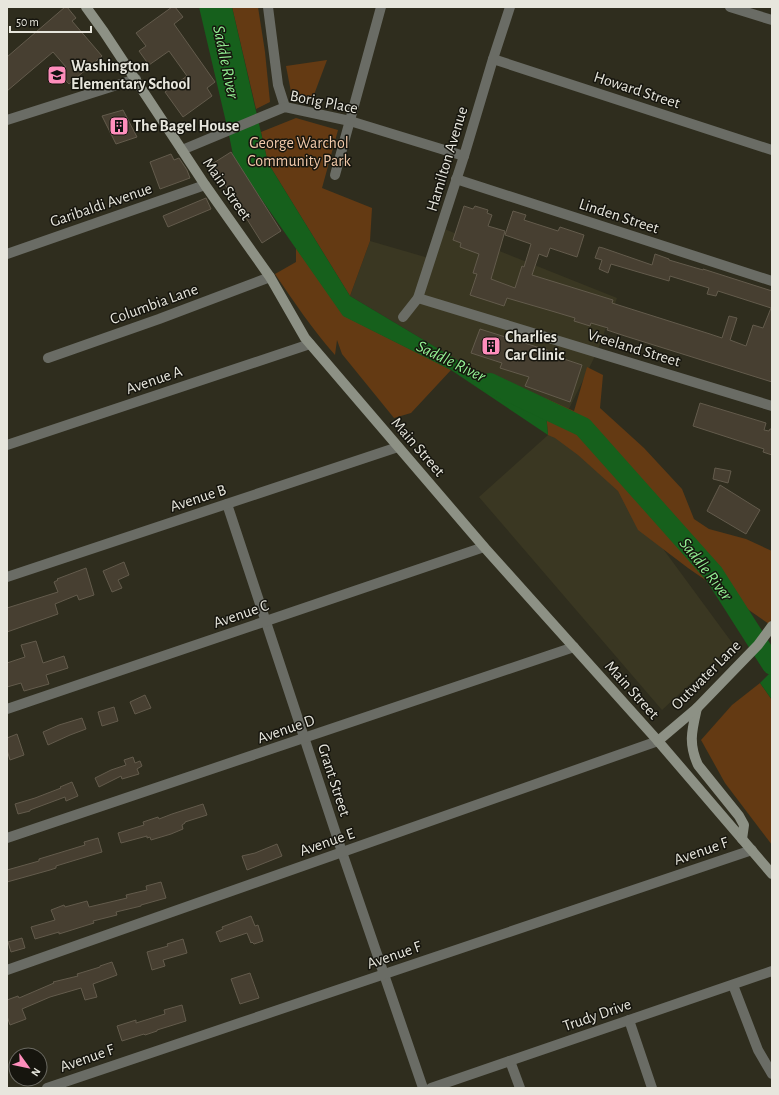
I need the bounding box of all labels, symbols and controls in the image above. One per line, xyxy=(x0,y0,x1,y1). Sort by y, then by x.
scale bar xyxy=(10,8,91,34)
text: 50 m xyxy=(16,16,39,28)
water label: Saddle River xyxy=(210,24,242,101)
place label: Washington Elementary School xyxy=(71,58,191,93)
school or university icon: Washington Elementary School xyxy=(46,64,68,86)
street label: Howard Street xyxy=(592,69,682,111)
street label: Borig Place xyxy=(289,88,359,116)
street label: Hamilton Avenue xyxy=(423,105,471,213)
building icon: The Bagel House xyxy=(108,115,130,137)
place label: The Bagel House xyxy=(133,118,240,134)
park label: George Warchol Community Park xyxy=(247,135,351,170)
street label: Main Street xyxy=(200,155,254,223)
street label: Garibaldi Avenue xyxy=(48,180,154,230)
street label: Linden Street xyxy=(577,196,661,236)
street label: Columbia Lane xyxy=(108,281,200,327)
street label: Vreeland Street xyxy=(586,326,682,370)
place label: Charlies Car Clinic xyxy=(505,329,564,363)
building icon: Charlies Car Clinic xyxy=(480,335,502,357)
water label: Saddle River xyxy=(414,337,488,385)
street label: Avenue A xyxy=(124,363,184,397)
street label: Main Street xyxy=(388,414,448,480)
street label: Avenue B xyxy=(168,481,228,515)
water label: Saddle River xyxy=(676,535,736,604)
street label: Avenue C xyxy=(211,597,271,631)
street label: Outwater Lane xyxy=(668,637,744,713)
street label: Main Street xyxy=(602,658,662,722)
street label: Avenue D xyxy=(255,712,317,746)
street label: Grant Street xyxy=(315,742,353,818)
street label: Avenue E xyxy=(297,825,357,859)
street label: Avenue F xyxy=(672,834,731,868)
street label: Avenue F xyxy=(365,938,424,972)
street label: Trudy Drive xyxy=(561,996,634,1035)
street label: Avenue F xyxy=(58,1041,117,1075)
north arrow xyxy=(8,1047,48,1087)
text: N xyxy=(29,1066,43,1078)

